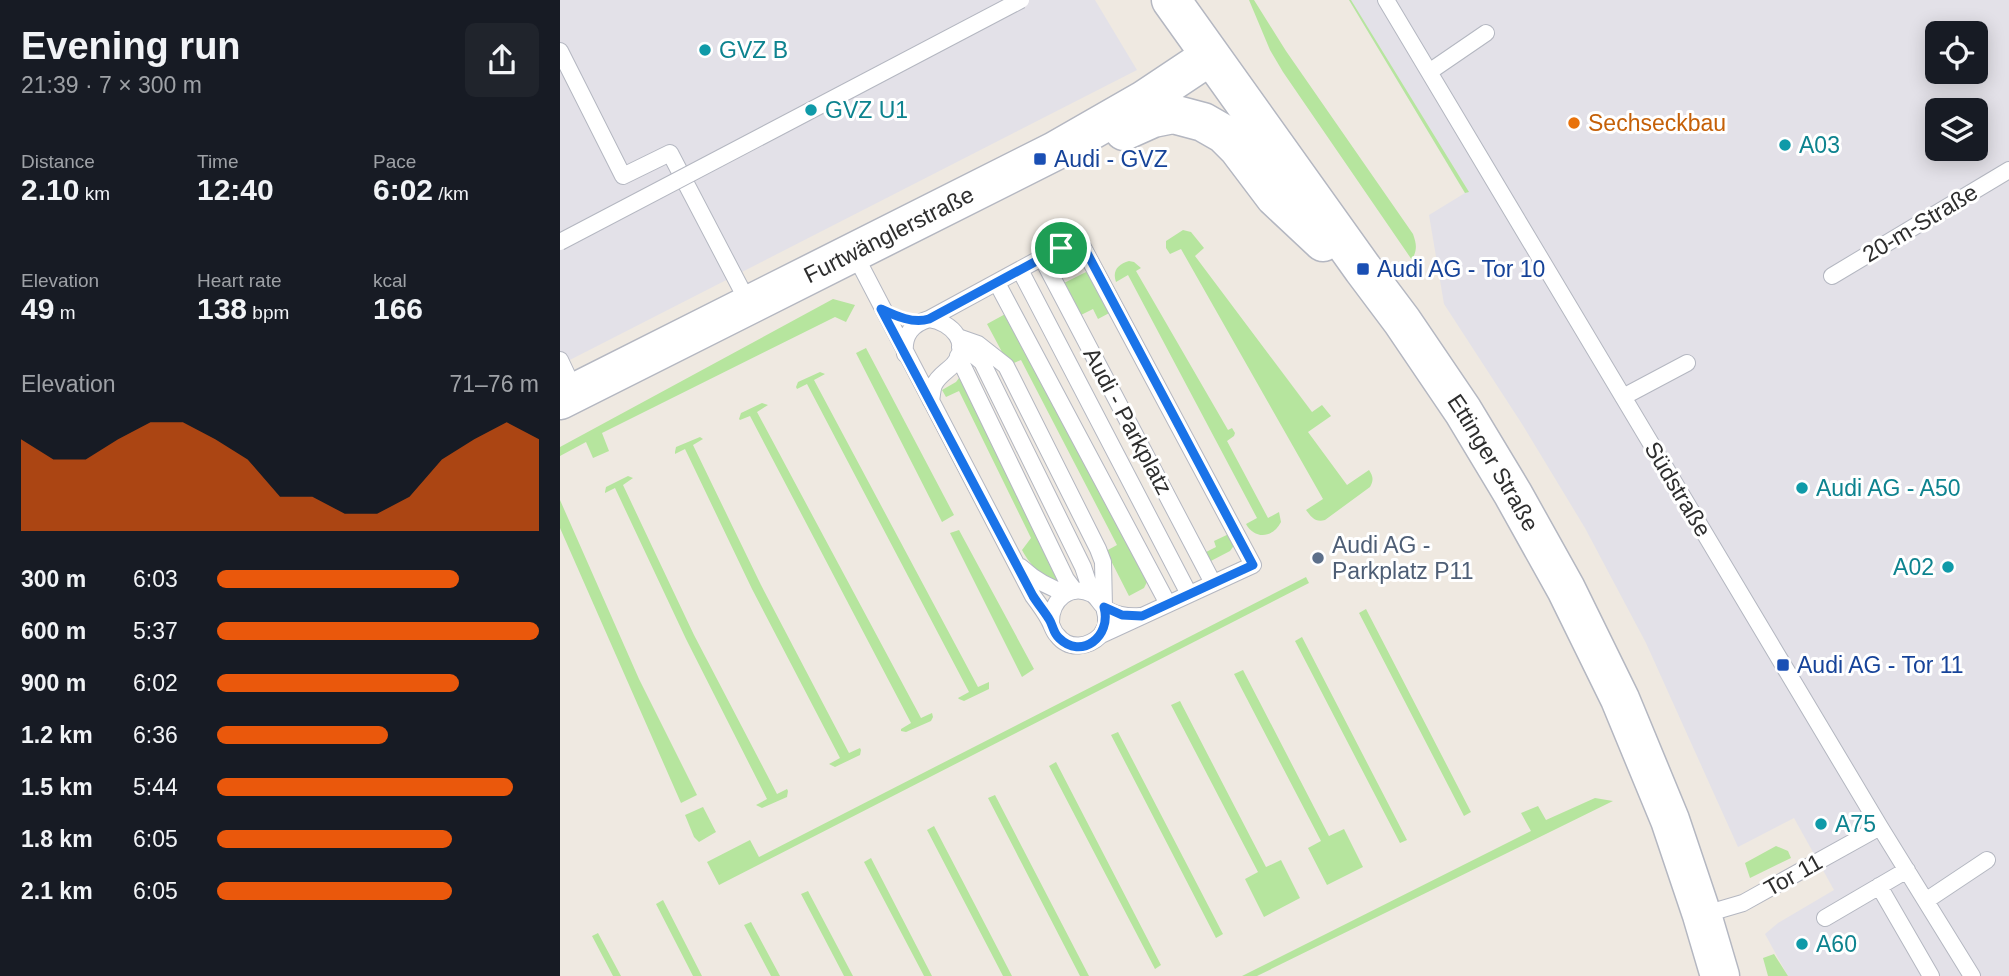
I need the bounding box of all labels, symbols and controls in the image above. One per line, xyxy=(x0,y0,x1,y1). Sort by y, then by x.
map controls xyxy=(1925,21,1988,161)
button: locate xyxy=(1925,21,1988,84)
button: share xyxy=(465,23,539,97)
text: Evening run xyxy=(21,25,241,67)
place label: GVZ B xyxy=(719,37,788,63)
marker: GVZ B xyxy=(697,42,713,58)
text: 21:39 · 7 × 300 m xyxy=(21,72,202,98)
place label: GVZ U1 xyxy=(825,97,908,123)
button: layers xyxy=(1925,98,1988,161)
marker: GVZ U1 xyxy=(803,102,819,118)
place label: Sechseckbau xyxy=(1588,110,1726,136)
marker: Sechseckbau xyxy=(1566,115,1582,131)
place label: A03 xyxy=(1799,132,1840,158)
marker: A03 xyxy=(1777,137,1793,153)
place label: Audi - GVZ xyxy=(1054,146,1168,172)
text: Distance xyxy=(21,151,95,172)
text: Time xyxy=(197,151,239,172)
text: Pace xyxy=(373,151,416,172)
marker: Audi - GVZ xyxy=(1032,151,1048,167)
text: 2.10 xyxy=(21,173,79,206)
text: 12:40 xyxy=(197,173,274,206)
text: 6:02 xyxy=(373,173,433,206)
street label: 20-m-Straße xyxy=(1858,179,1982,267)
street label: Furtwänglerstraße xyxy=(799,181,978,288)
text: km xyxy=(79,183,110,204)
text: /km xyxy=(433,183,469,204)
pin xyxy=(1031,218,1091,278)
icon: arrive xyxy=(1042,229,1080,267)
place label: Audi AG - Tor 10 xyxy=(1377,256,1545,282)
marker: Audi AG - Tor 10 xyxy=(1355,261,1371,277)
text: Elevation xyxy=(21,270,99,291)
text: Heart rate xyxy=(197,270,281,291)
text: kcal xyxy=(373,270,407,291)
text: 49 xyxy=(21,292,54,325)
text: 138 xyxy=(197,292,247,325)
text: 166 xyxy=(373,292,423,325)
text: m xyxy=(54,302,75,323)
text: bpm xyxy=(247,302,289,323)
street label: Audi - Parkplatz xyxy=(1078,343,1178,499)
text: Elevation xyxy=(21,371,116,397)
text: 71–76 m xyxy=(449,371,539,397)
street label: Ettinger Straße xyxy=(1442,389,1544,536)
street label: Südstraße xyxy=(1640,437,1716,541)
place label: Audi AG - A50 xyxy=(1816,475,1960,501)
marker: Audi AG - A50 xyxy=(1794,480,1810,496)
place label: Audi AG - Parkplatz P11 xyxy=(1332,532,1473,584)
marker: Audi AG - Parkplatz P11 xyxy=(1310,550,1326,566)
place label: A02 xyxy=(1893,554,1934,580)
marker: A02 xyxy=(1940,559,1956,575)
text: 300 m xyxy=(21,566,86,592)
text: 6:03 xyxy=(133,566,178,592)
text: 600 m xyxy=(21,618,86,644)
text: 5:37 xyxy=(133,618,178,644)
place label: Audi AG - Tor 11 xyxy=(1797,652,1964,678)
marker: Audi AG - Tor 11 xyxy=(1775,657,1791,673)
text: 900 m xyxy=(21,670,86,696)
text: 6:02 xyxy=(133,670,178,696)
text: 1.2 km xyxy=(21,722,93,748)
text: 6:36 xyxy=(133,722,178,748)
text: 1.5 km xyxy=(21,774,93,800)
text: 5:44 xyxy=(133,774,178,800)
place label: A75 xyxy=(1835,811,1876,837)
marker: A75 xyxy=(1813,816,1829,832)
text: 1.8 km xyxy=(21,826,93,852)
text: 6:05 xyxy=(133,826,178,852)
street label: Tor 11 xyxy=(1759,849,1827,901)
text: 2.1 km xyxy=(21,878,93,904)
text: 6:05 xyxy=(133,878,178,904)
place label: A60 xyxy=(1816,931,1857,957)
marker: A60 xyxy=(1794,936,1810,952)

